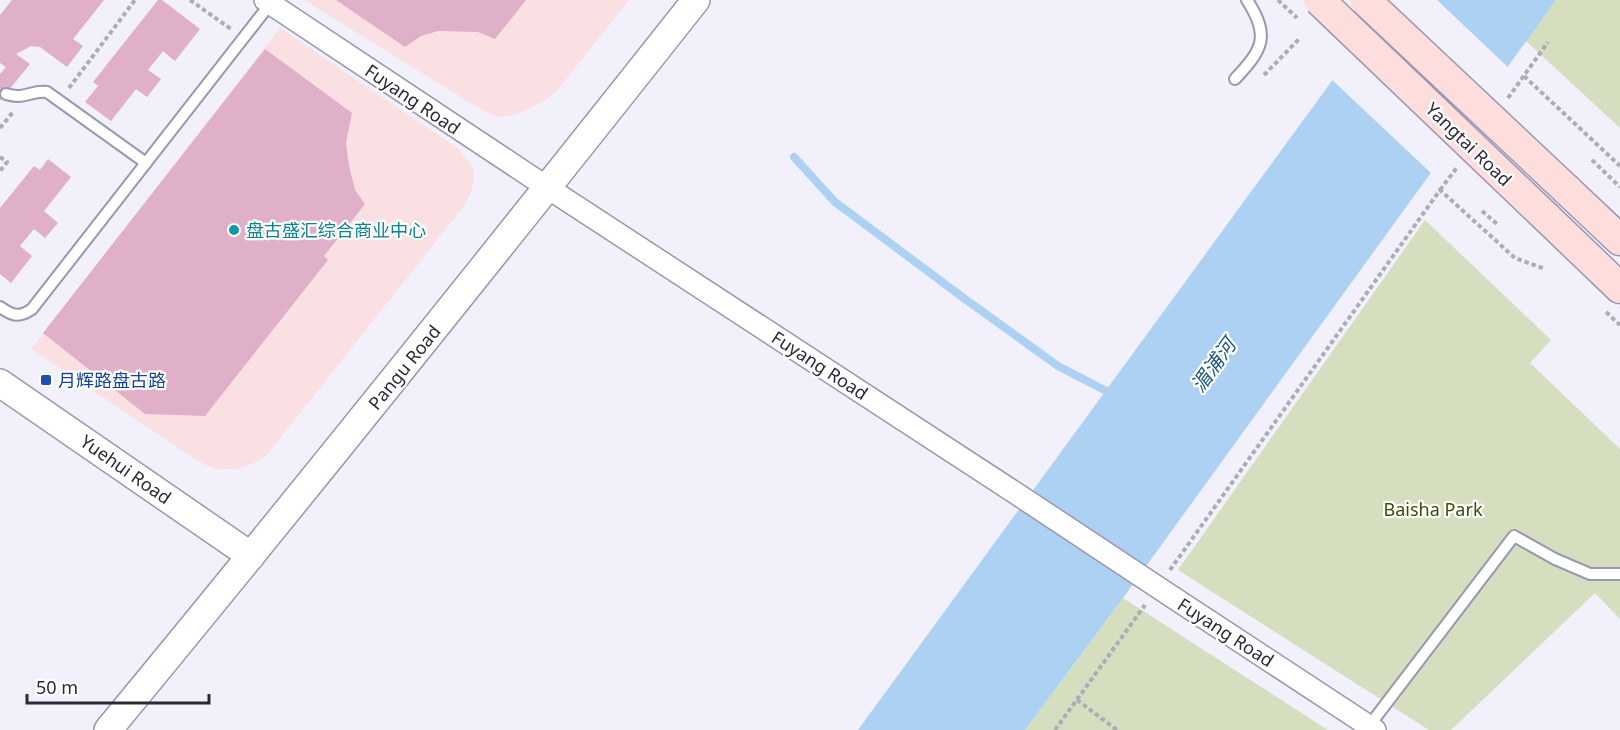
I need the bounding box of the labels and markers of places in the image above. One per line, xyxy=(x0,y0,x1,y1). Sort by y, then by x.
place label: 盘古盛汇综合商业中心 xyxy=(246,218,426,242)
marker: 盘古盛汇综合商业中心 xyxy=(227,223,241,237)
place label: 月辉路盘古路 xyxy=(58,368,166,392)
marker: 月辉路盘古路 xyxy=(39,373,53,387)

